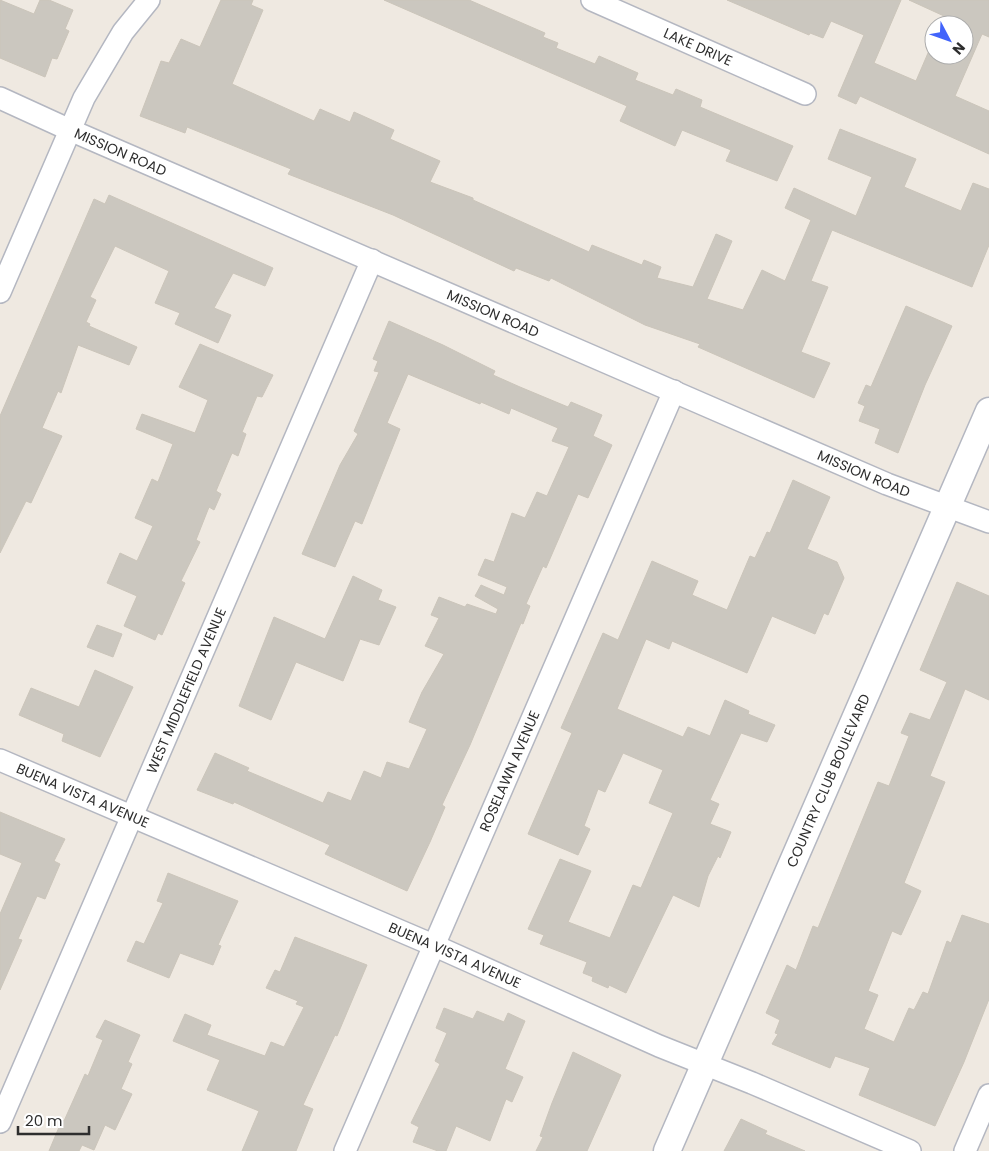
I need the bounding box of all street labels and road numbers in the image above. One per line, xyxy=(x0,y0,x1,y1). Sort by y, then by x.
street label: LAKE DRIVE xyxy=(661,23,736,71)
street label: MISSION ROAD xyxy=(71,123,170,181)
street label: MISSION ROAD xyxy=(444,284,542,342)
street label: MISSION ROAD xyxy=(814,445,913,502)
street label: WEST MIDDLEFIELD AVENUE xyxy=(142,604,231,777)
street label: COUNTRY CLUB BOULEVARD xyxy=(782,691,875,870)
street label: ROSELAWN AVENUE xyxy=(474,707,545,835)
street label: BUENA VISTA AVENUE xyxy=(13,758,152,833)
street label: BUENA VISTA AVENUE xyxy=(386,917,524,993)

